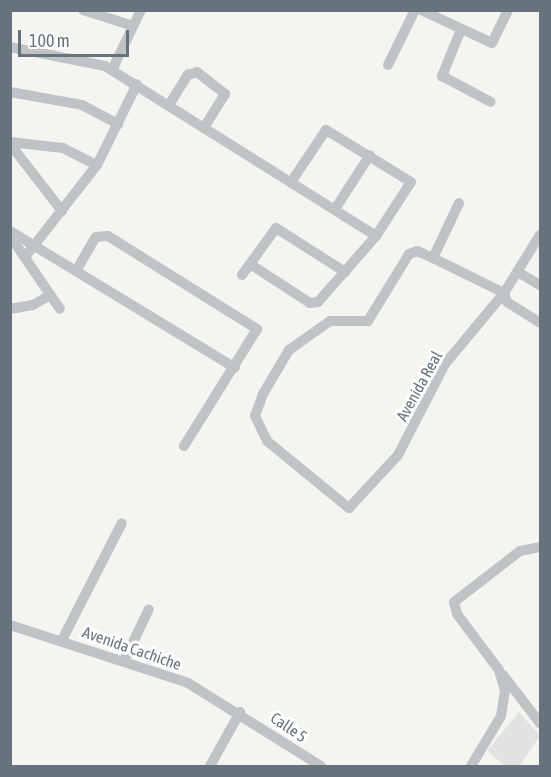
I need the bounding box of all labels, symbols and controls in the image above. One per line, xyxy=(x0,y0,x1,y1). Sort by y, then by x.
scale bar xyxy=(21,18,132,56)
text: 100 m xyxy=(29,30,70,51)
street label: Avenida Real xyxy=(392,348,446,424)
street label: Avenida Cachiche xyxy=(80,622,184,674)
street label: Calle 5 xyxy=(267,708,311,746)

